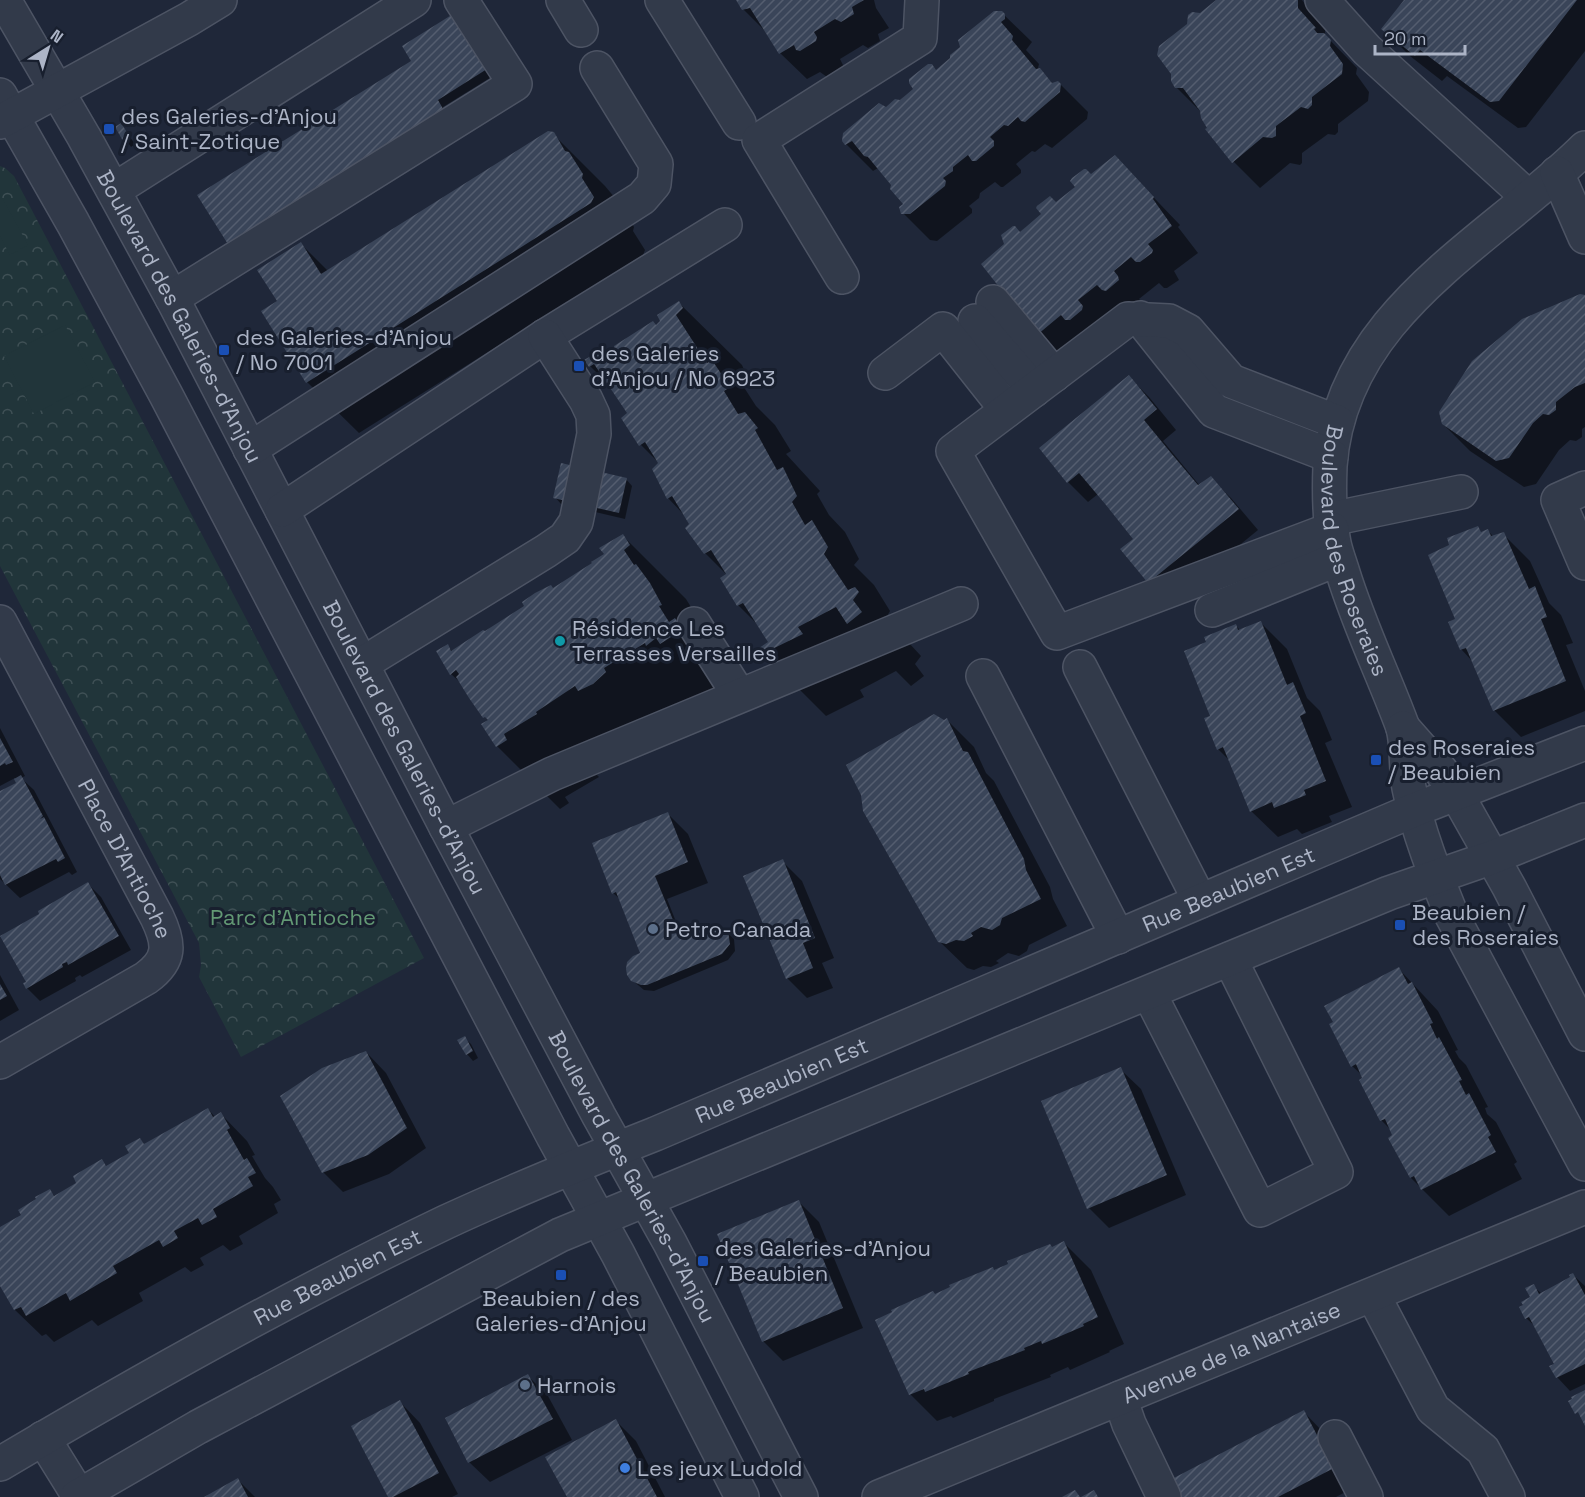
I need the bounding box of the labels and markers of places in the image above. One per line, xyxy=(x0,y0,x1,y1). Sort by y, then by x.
place label: des Galeries-d'Anjou / Saint-Zotique xyxy=(121,102,337,155)
marker: des Galeries-d'Anjou / Saint-Zotique xyxy=(102,122,116,136)
place label: des Galeries-d'Anjou / No 7001 xyxy=(236,323,452,376)
place label: des Galeries d'Anjou / No 6923 xyxy=(591,339,775,392)
marker: des Galeries-d'Anjou / No 7001 xyxy=(217,343,231,357)
marker: des Galeries d'Anjou / No 6923 xyxy=(572,359,586,373)
place label: Résidence Les Terrasses Versailles xyxy=(572,614,777,667)
marker: Résidence Les Terrasses Versailles xyxy=(553,634,567,648)
place label: des Roseraies / Beaubien xyxy=(1388,733,1535,786)
marker: des Roseraies / Beaubien xyxy=(1369,753,1383,767)
place label: Beaubien / des Roseraies xyxy=(1412,898,1559,951)
place label: Petro-Canada xyxy=(665,915,812,943)
marker: Beaubien / des Roseraies xyxy=(1393,918,1407,932)
marker: Petro-Canada xyxy=(646,922,660,936)
place label: des Galeries-d'Anjou / Beaubien xyxy=(715,1234,931,1287)
marker: des Galeries-d'Anjou / Beaubien xyxy=(696,1254,710,1268)
marker: Beaubien / des Galeries-d'Anjou xyxy=(554,1268,568,1282)
place label: Beaubien / des Galeries-d'Anjou xyxy=(475,1284,647,1337)
place label: Harnois xyxy=(537,1371,616,1399)
marker: Harnois xyxy=(518,1378,532,1392)
place label: Les jeux Ludold xyxy=(637,1454,803,1482)
marker: Les jeux Ludold xyxy=(618,1461,632,1475)

